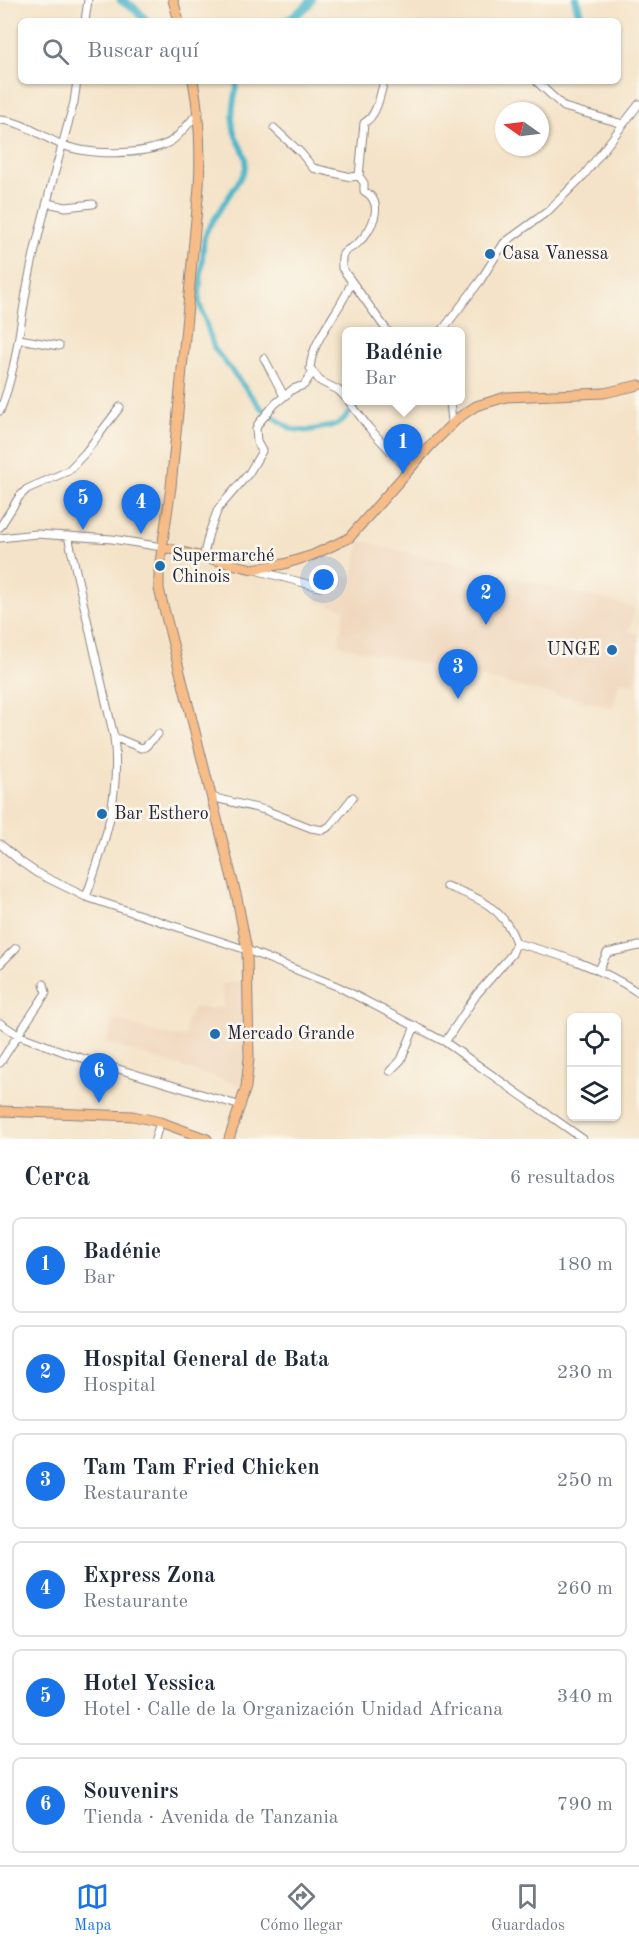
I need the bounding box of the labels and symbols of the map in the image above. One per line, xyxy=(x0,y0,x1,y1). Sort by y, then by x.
north arrow xyxy=(495,102,549,156)
place label: Casa Vanessa xyxy=(502,245,609,263)
marker: Casa Vanessa xyxy=(483,247,497,261)
pin: 1 xyxy=(384,424,422,474)
pin: 5 xyxy=(64,480,103,530)
pin: 4 xyxy=(122,484,160,534)
place label: Supermarché Chinois xyxy=(172,547,274,586)
marker: Supermarché Chinois xyxy=(153,559,167,573)
your location xyxy=(309,565,338,594)
pin: 2 xyxy=(466,576,506,625)
place label: UNGE xyxy=(547,641,600,659)
marker: UNGE xyxy=(605,643,619,657)
pin: 3 xyxy=(438,650,478,699)
place label: Bar Esthero xyxy=(114,805,209,823)
marker: Bar Esthero xyxy=(95,807,109,821)
place label: Mercado Grande xyxy=(227,1025,354,1043)
marker: Mercado Grande xyxy=(208,1027,222,1041)
pin: 6 xyxy=(80,1054,118,1103)

